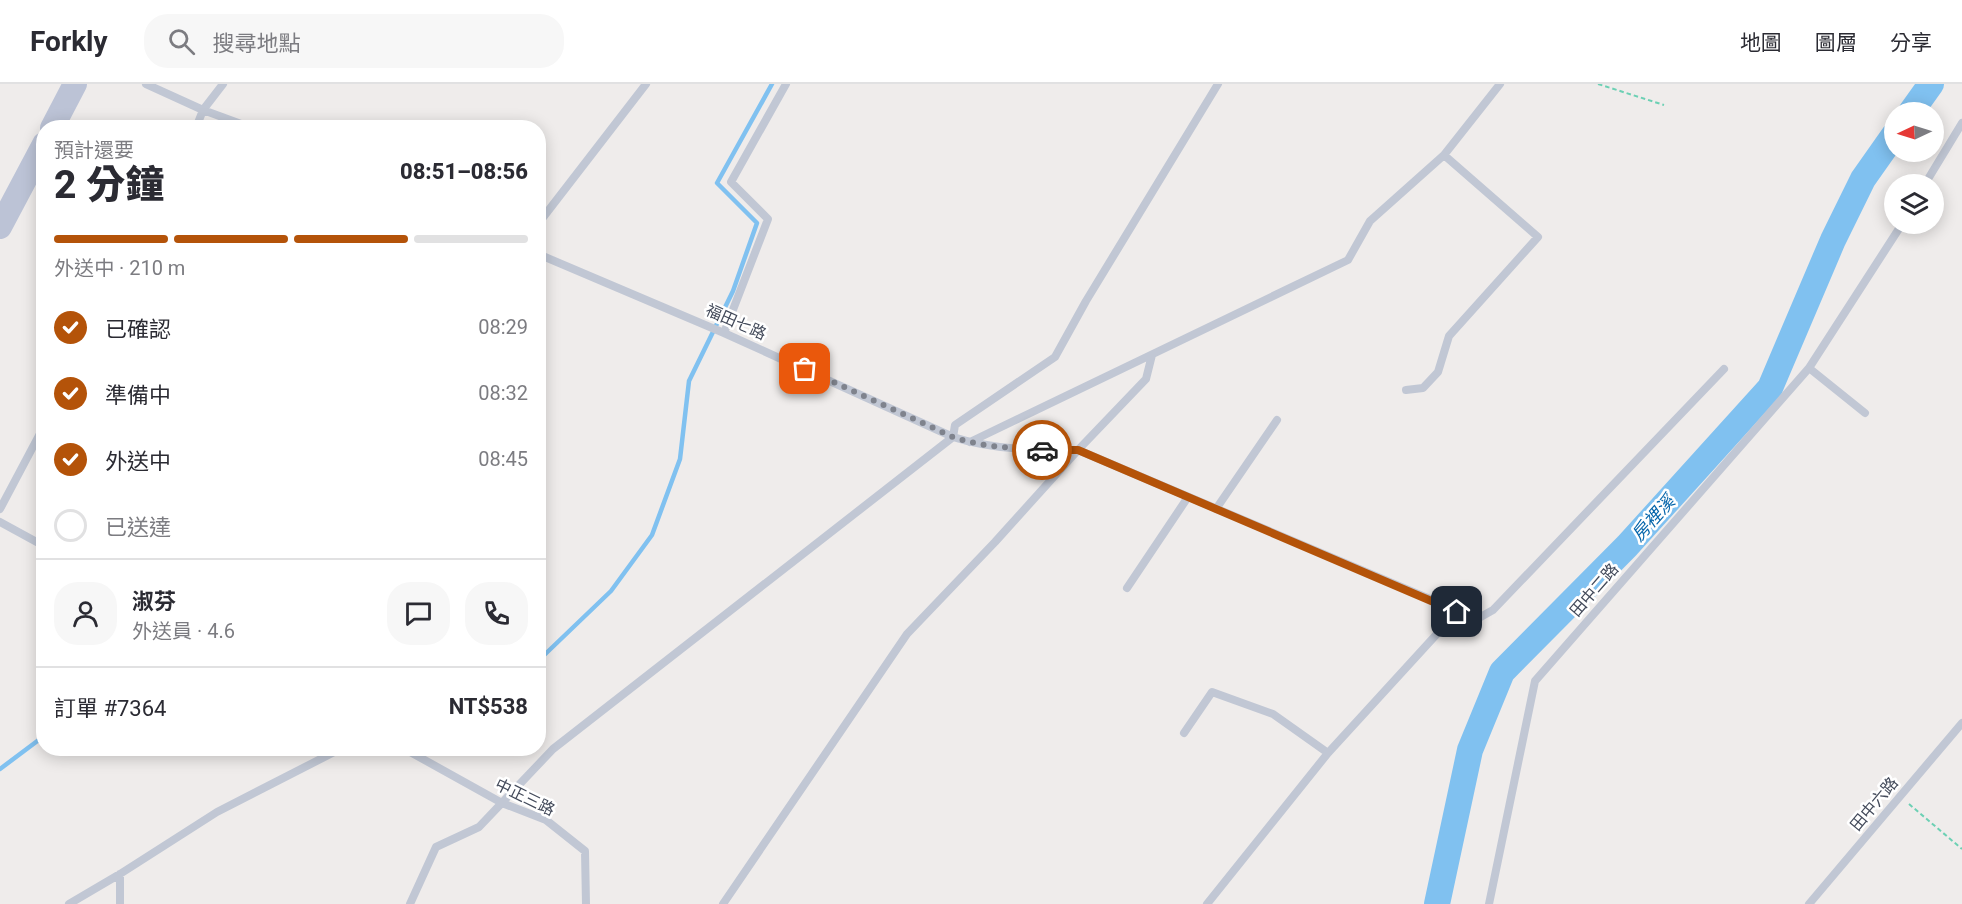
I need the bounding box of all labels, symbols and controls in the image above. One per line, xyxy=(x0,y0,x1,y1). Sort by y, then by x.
search box xyxy=(144,14,564,68)
text: Forkly xyxy=(30,25,108,58)
icon: search xyxy=(165,25,198,58)
text: 搜尋地點 xyxy=(213,31,301,56)
text: 地圖 xyxy=(1740,31,1782,55)
text: 圖層 xyxy=(1815,31,1857,55)
text: 分享 xyxy=(1890,31,1932,55)
north arrow xyxy=(1884,102,1944,162)
map controls xyxy=(1884,102,1944,234)
text: 預計還要 xyxy=(54,138,134,162)
text: 08:51–08:56 xyxy=(400,159,528,184)
text: 2 分鐘 xyxy=(54,162,164,208)
button: layers xyxy=(1884,174,1944,234)
text: 外送中 · 210 m xyxy=(54,256,185,280)
street label: 福田七路 xyxy=(703,300,769,344)
icon: check xyxy=(54,311,87,344)
text: 08:29 xyxy=(478,315,528,339)
text: 已確認 xyxy=(105,317,171,342)
pin xyxy=(779,343,830,394)
icon: bag xyxy=(788,352,821,385)
icon: check xyxy=(54,377,87,410)
text: 08:32 xyxy=(478,381,528,405)
text: 準備中 xyxy=(105,383,171,408)
courier xyxy=(1012,420,1072,480)
icon: car xyxy=(1026,434,1059,467)
icon: check xyxy=(54,443,87,476)
text: 08:45 xyxy=(478,447,528,471)
text: 外送中 xyxy=(105,449,171,474)
water label: 房裡溪 xyxy=(1627,489,1681,545)
text: 已送達 xyxy=(105,515,171,540)
street label: 田中二路 xyxy=(1566,560,1622,620)
button: person xyxy=(54,582,117,645)
button: chat xyxy=(387,582,450,645)
button: phone xyxy=(465,582,528,645)
pin xyxy=(1431,586,1482,637)
text: 淑芬 xyxy=(132,589,176,614)
icon: home xyxy=(1440,595,1473,628)
text: 外送員 · 4.6 xyxy=(132,619,235,643)
text: NT$538 xyxy=(449,694,528,719)
text: 訂單 #7364 xyxy=(54,696,166,721)
street label: 田中六路 xyxy=(1846,773,1902,835)
street label: 中正三路 xyxy=(492,774,558,820)

